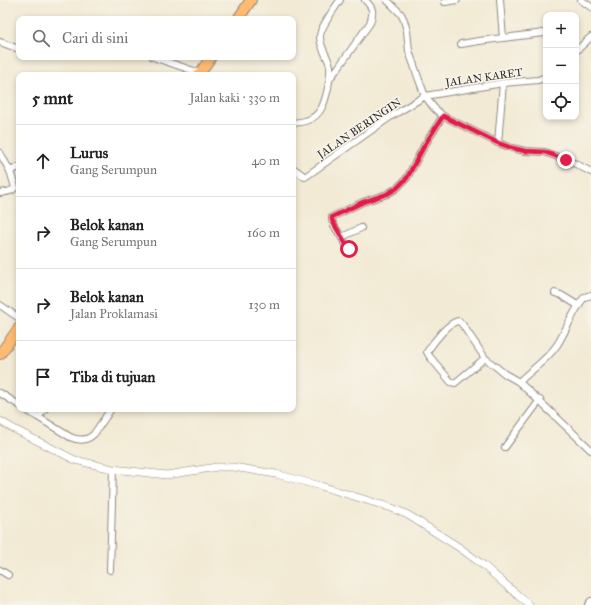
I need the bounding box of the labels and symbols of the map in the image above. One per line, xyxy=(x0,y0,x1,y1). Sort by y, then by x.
street label: JALAN KARET xyxy=(444,66,524,90)
street label: JALAN BERINGIN xyxy=(314,96,404,163)
route end xyxy=(557,151,575,169)
route start xyxy=(340,240,358,258)

